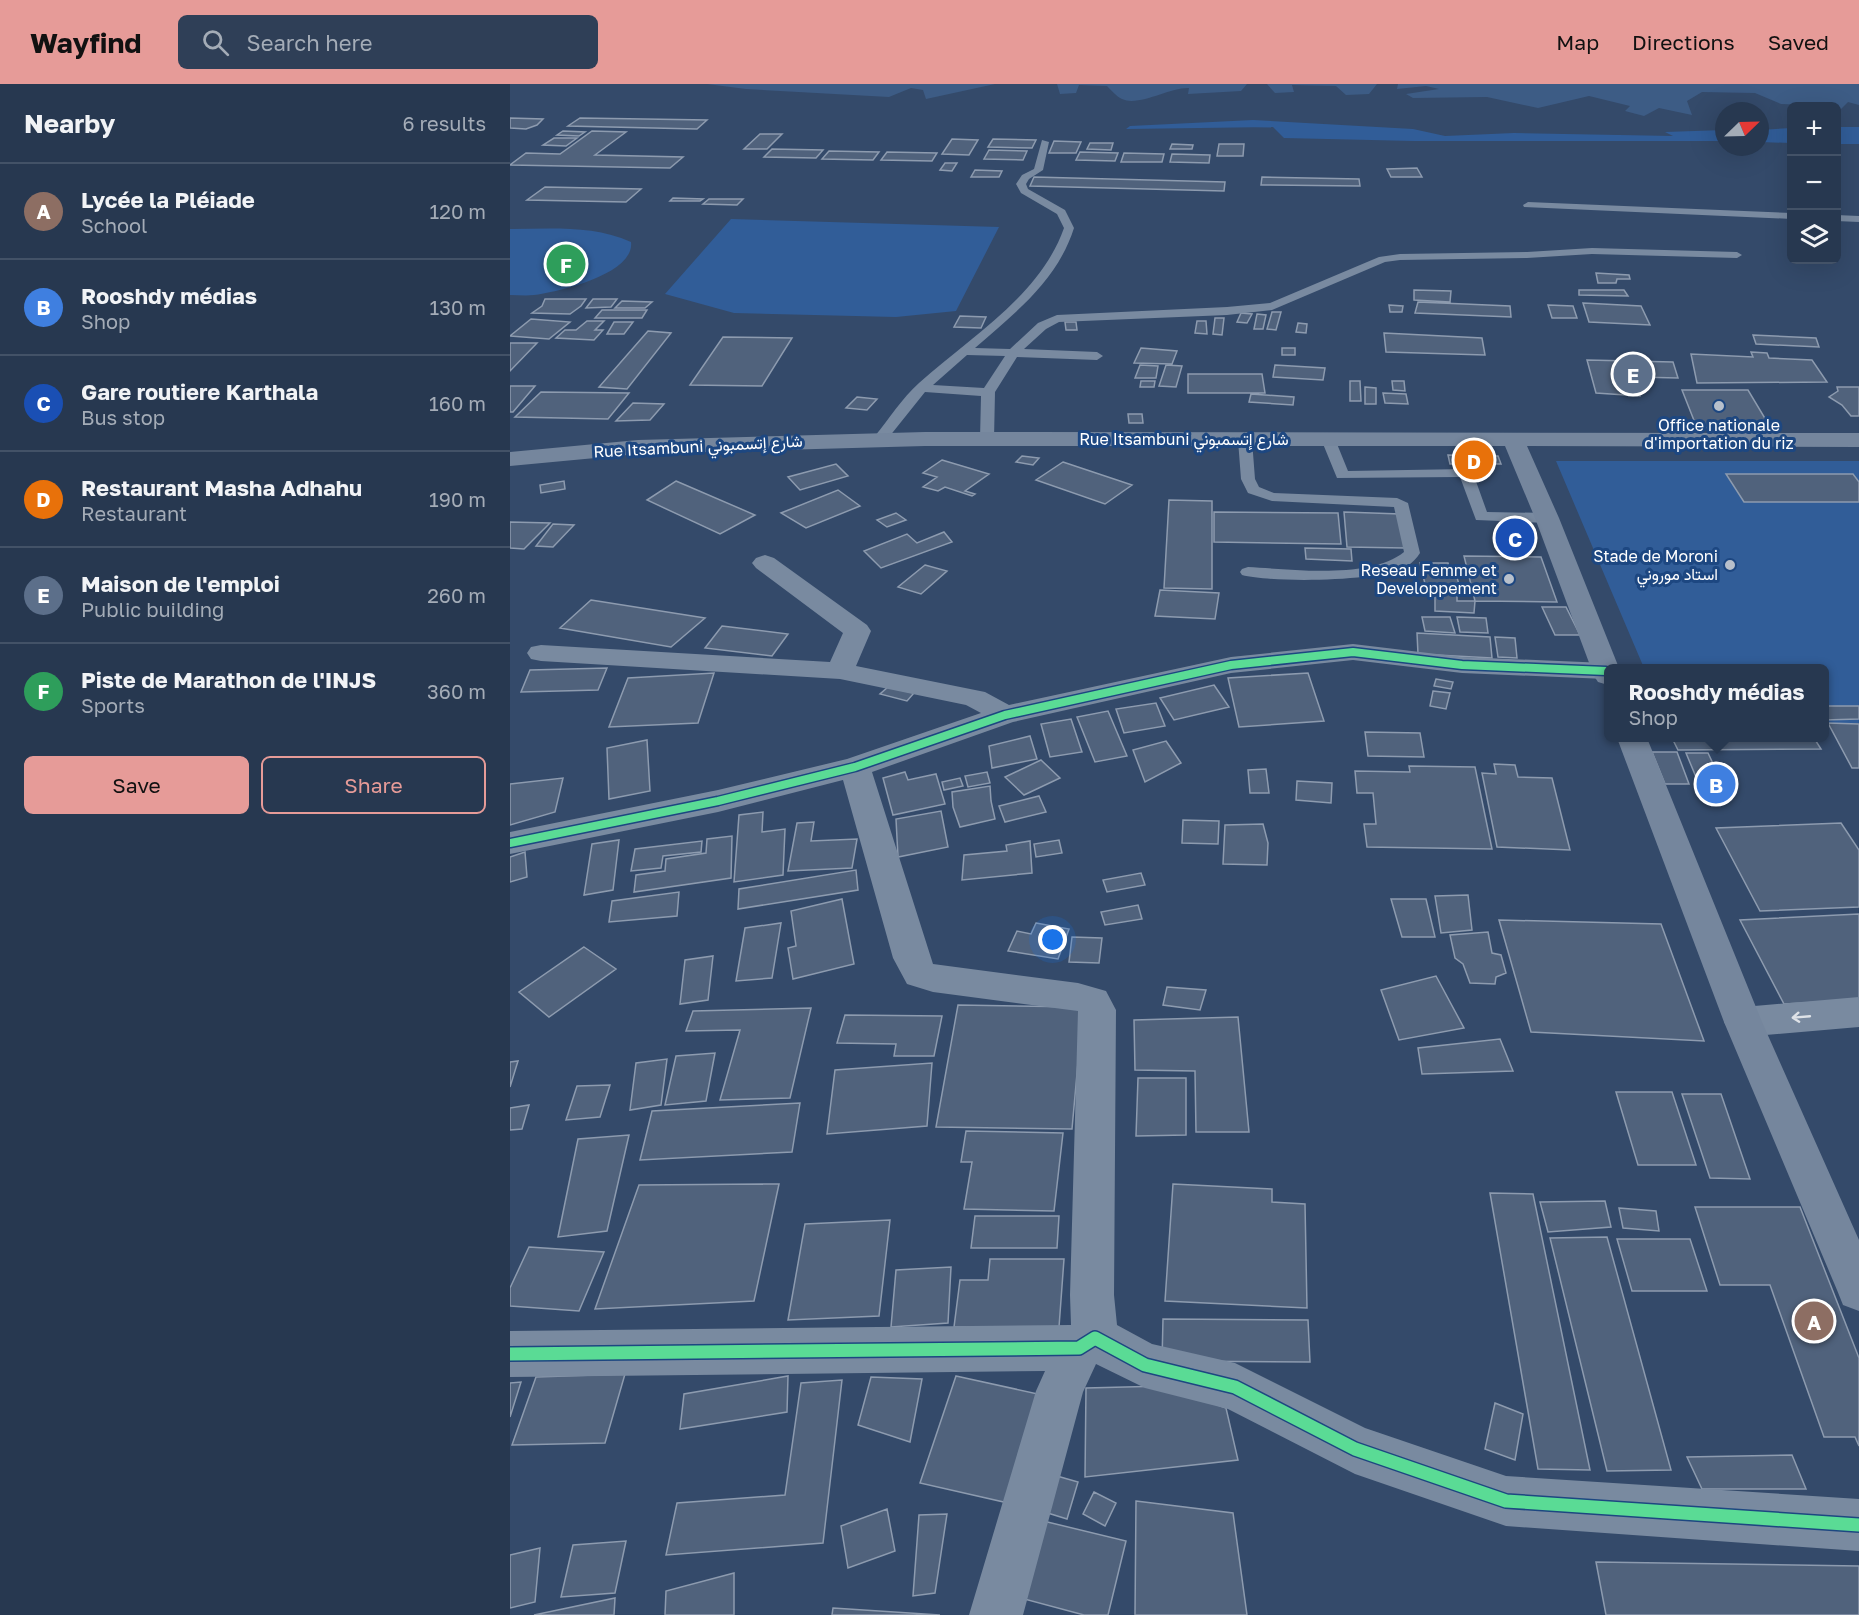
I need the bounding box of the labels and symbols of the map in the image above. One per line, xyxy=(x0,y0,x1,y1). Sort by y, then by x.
north arrow xyxy=(1715,102,1769,156)
pin: F xyxy=(546,242,586,286)
pin: E xyxy=(1614,352,1652,396)
marker: Office nationale d'importation du riz xyxy=(1712,399,1726,413)
place label: Office nationale d'importation du riz xyxy=(1644,415,1794,453)
street label: Rue Itsambuni شارع إتسمبوني xyxy=(1079,429,1289,453)
street label: Rue Itsambuni شارع إتسمبوني xyxy=(593,431,803,465)
pin: D xyxy=(1454,438,1494,482)
pin: C xyxy=(1496,516,1534,560)
place label: Stade de Moroni استاد موروني xyxy=(1593,546,1718,588)
marker: Stade de Moroni استاد موروني xyxy=(1723,558,1737,572)
place label: Reseau Femme et Developpement xyxy=(1361,560,1497,598)
marker: Reseau Femme et Developpement xyxy=(1502,572,1516,586)
pin: B xyxy=(1696,762,1736,806)
your location xyxy=(1038,925,1067,954)
one-way arrow xyxy=(1791,1012,1811,1023)
pin: A xyxy=(1794,1298,1834,1344)

